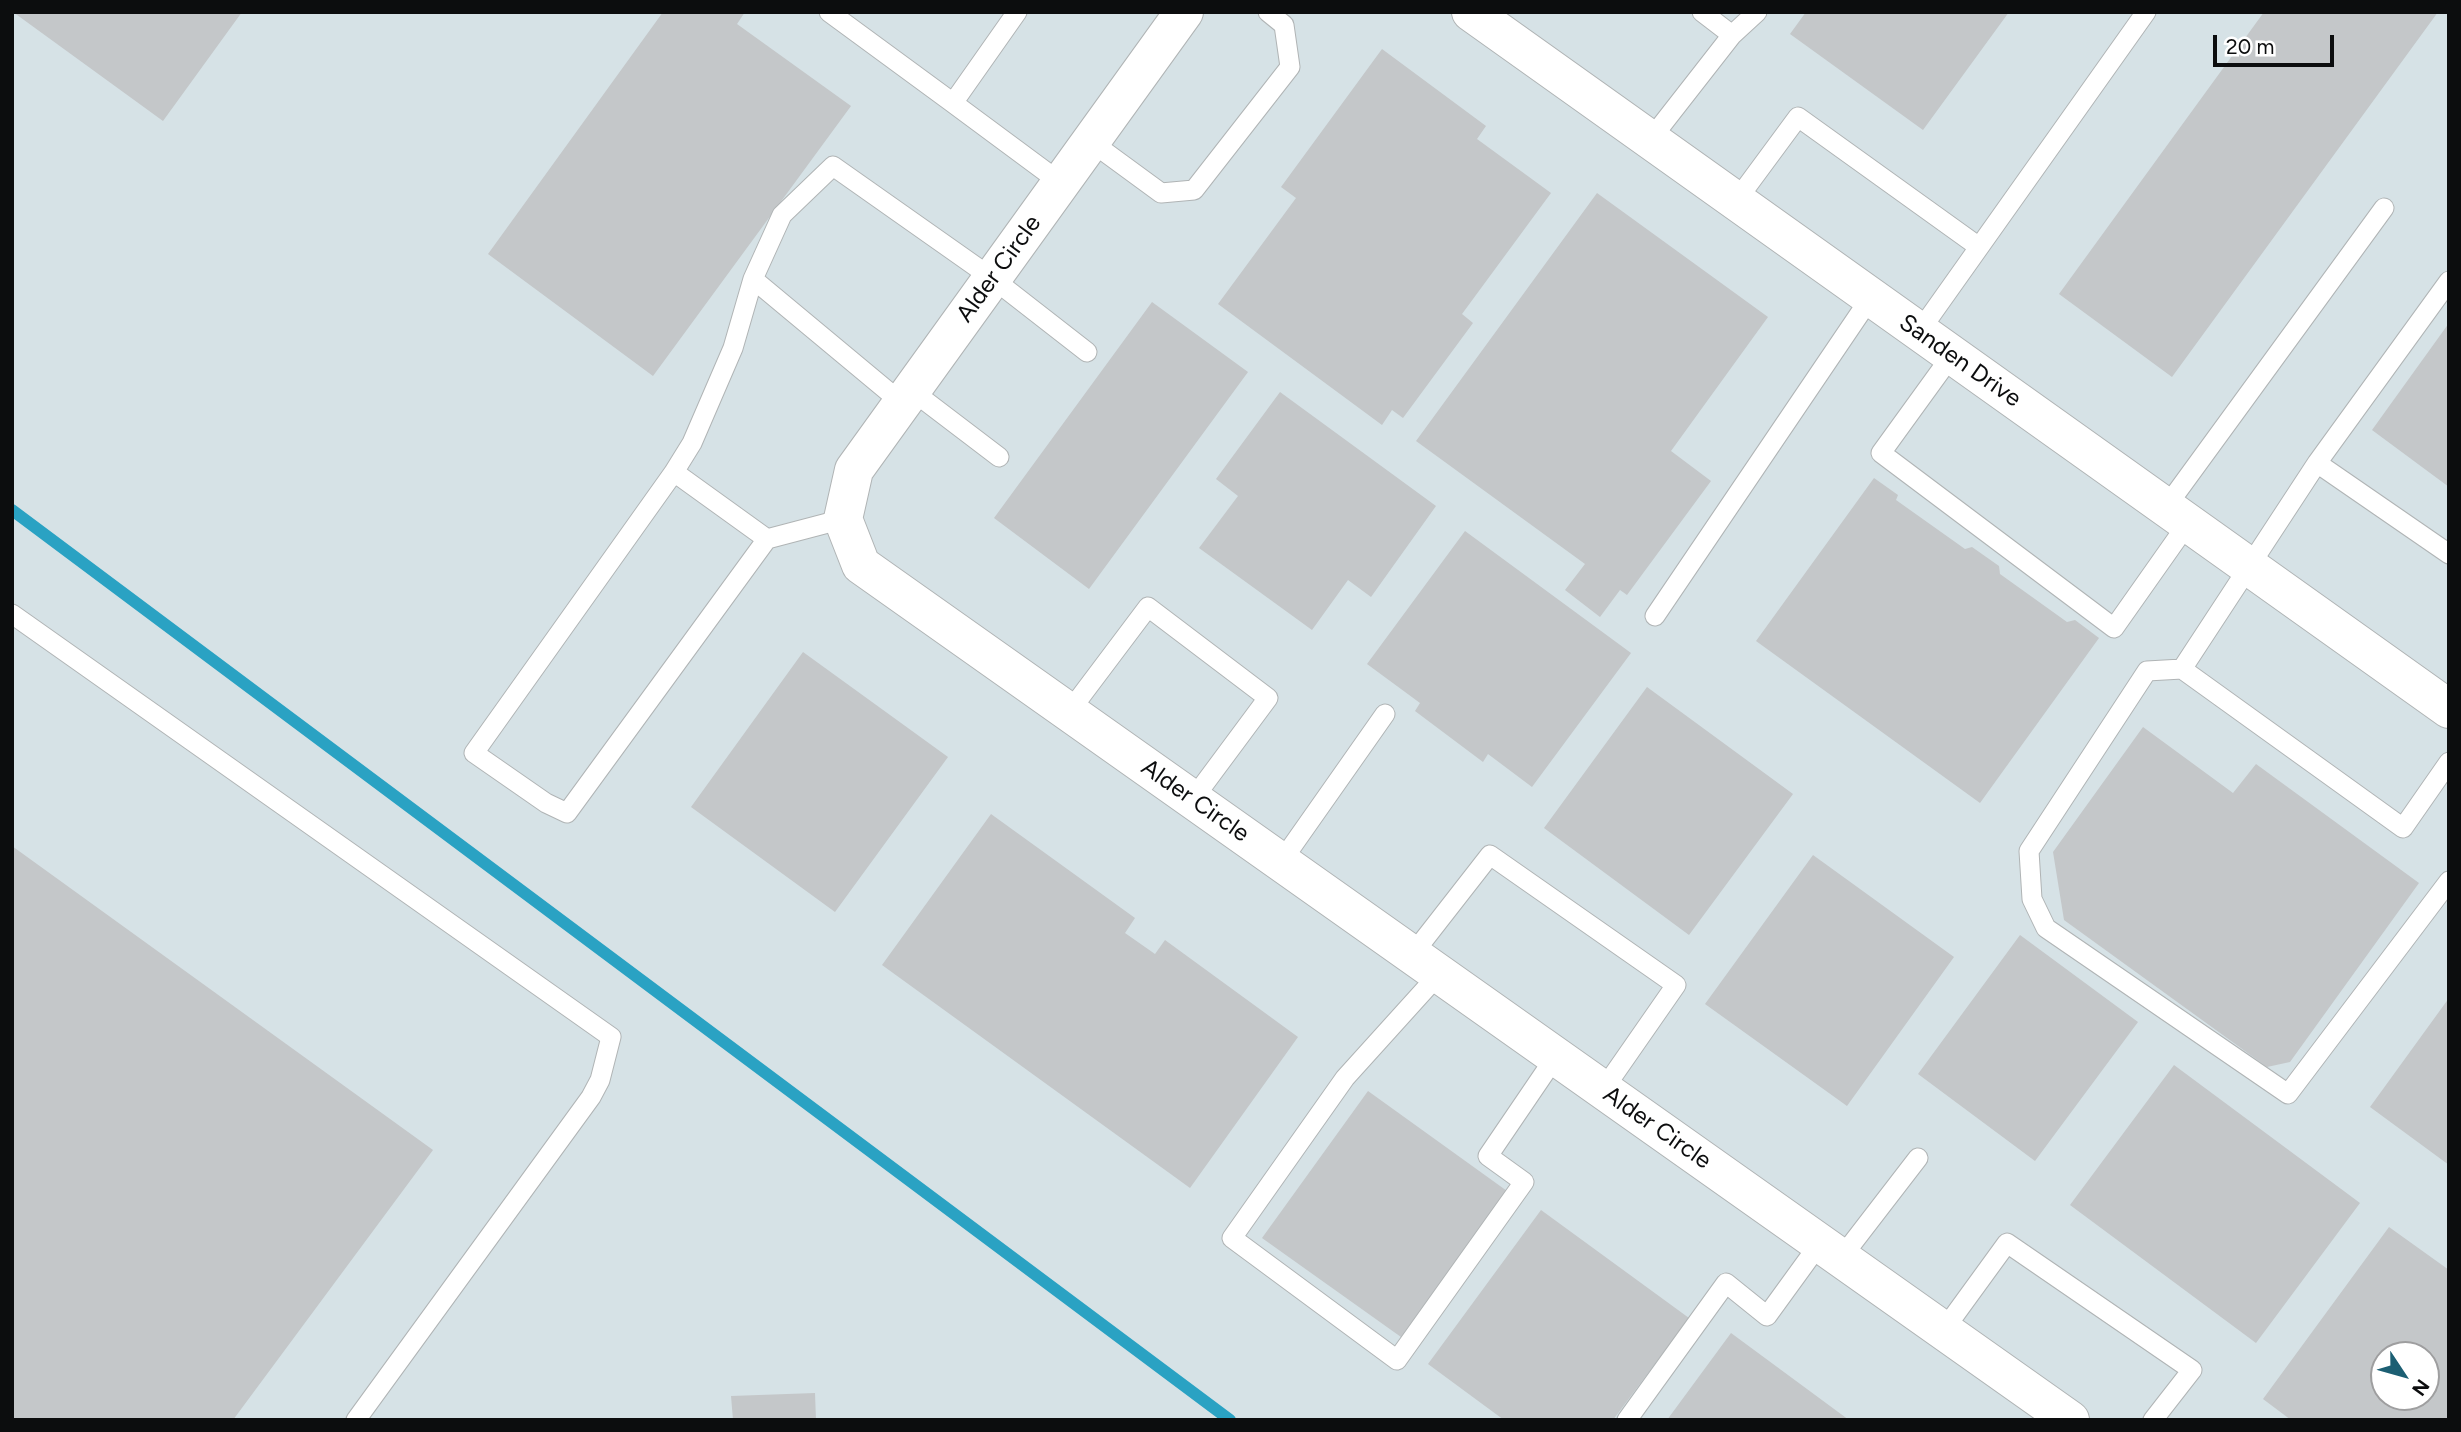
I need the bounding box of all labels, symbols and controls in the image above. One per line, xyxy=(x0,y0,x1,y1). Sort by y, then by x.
scale bar xyxy=(2216,21,2337,65)
text: 20 m xyxy=(2226,34,2274,59)
street label: Alder Circle xyxy=(951,210,1047,328)
street label: Sanden Drive xyxy=(1893,308,2027,414)
street label: Alder Circle xyxy=(1136,753,1254,849)
street label: Alder Circle xyxy=(1598,1080,1716,1176)
north arrow xyxy=(2370,1341,2440,1411)
text: N xyxy=(2407,1375,2434,1400)

